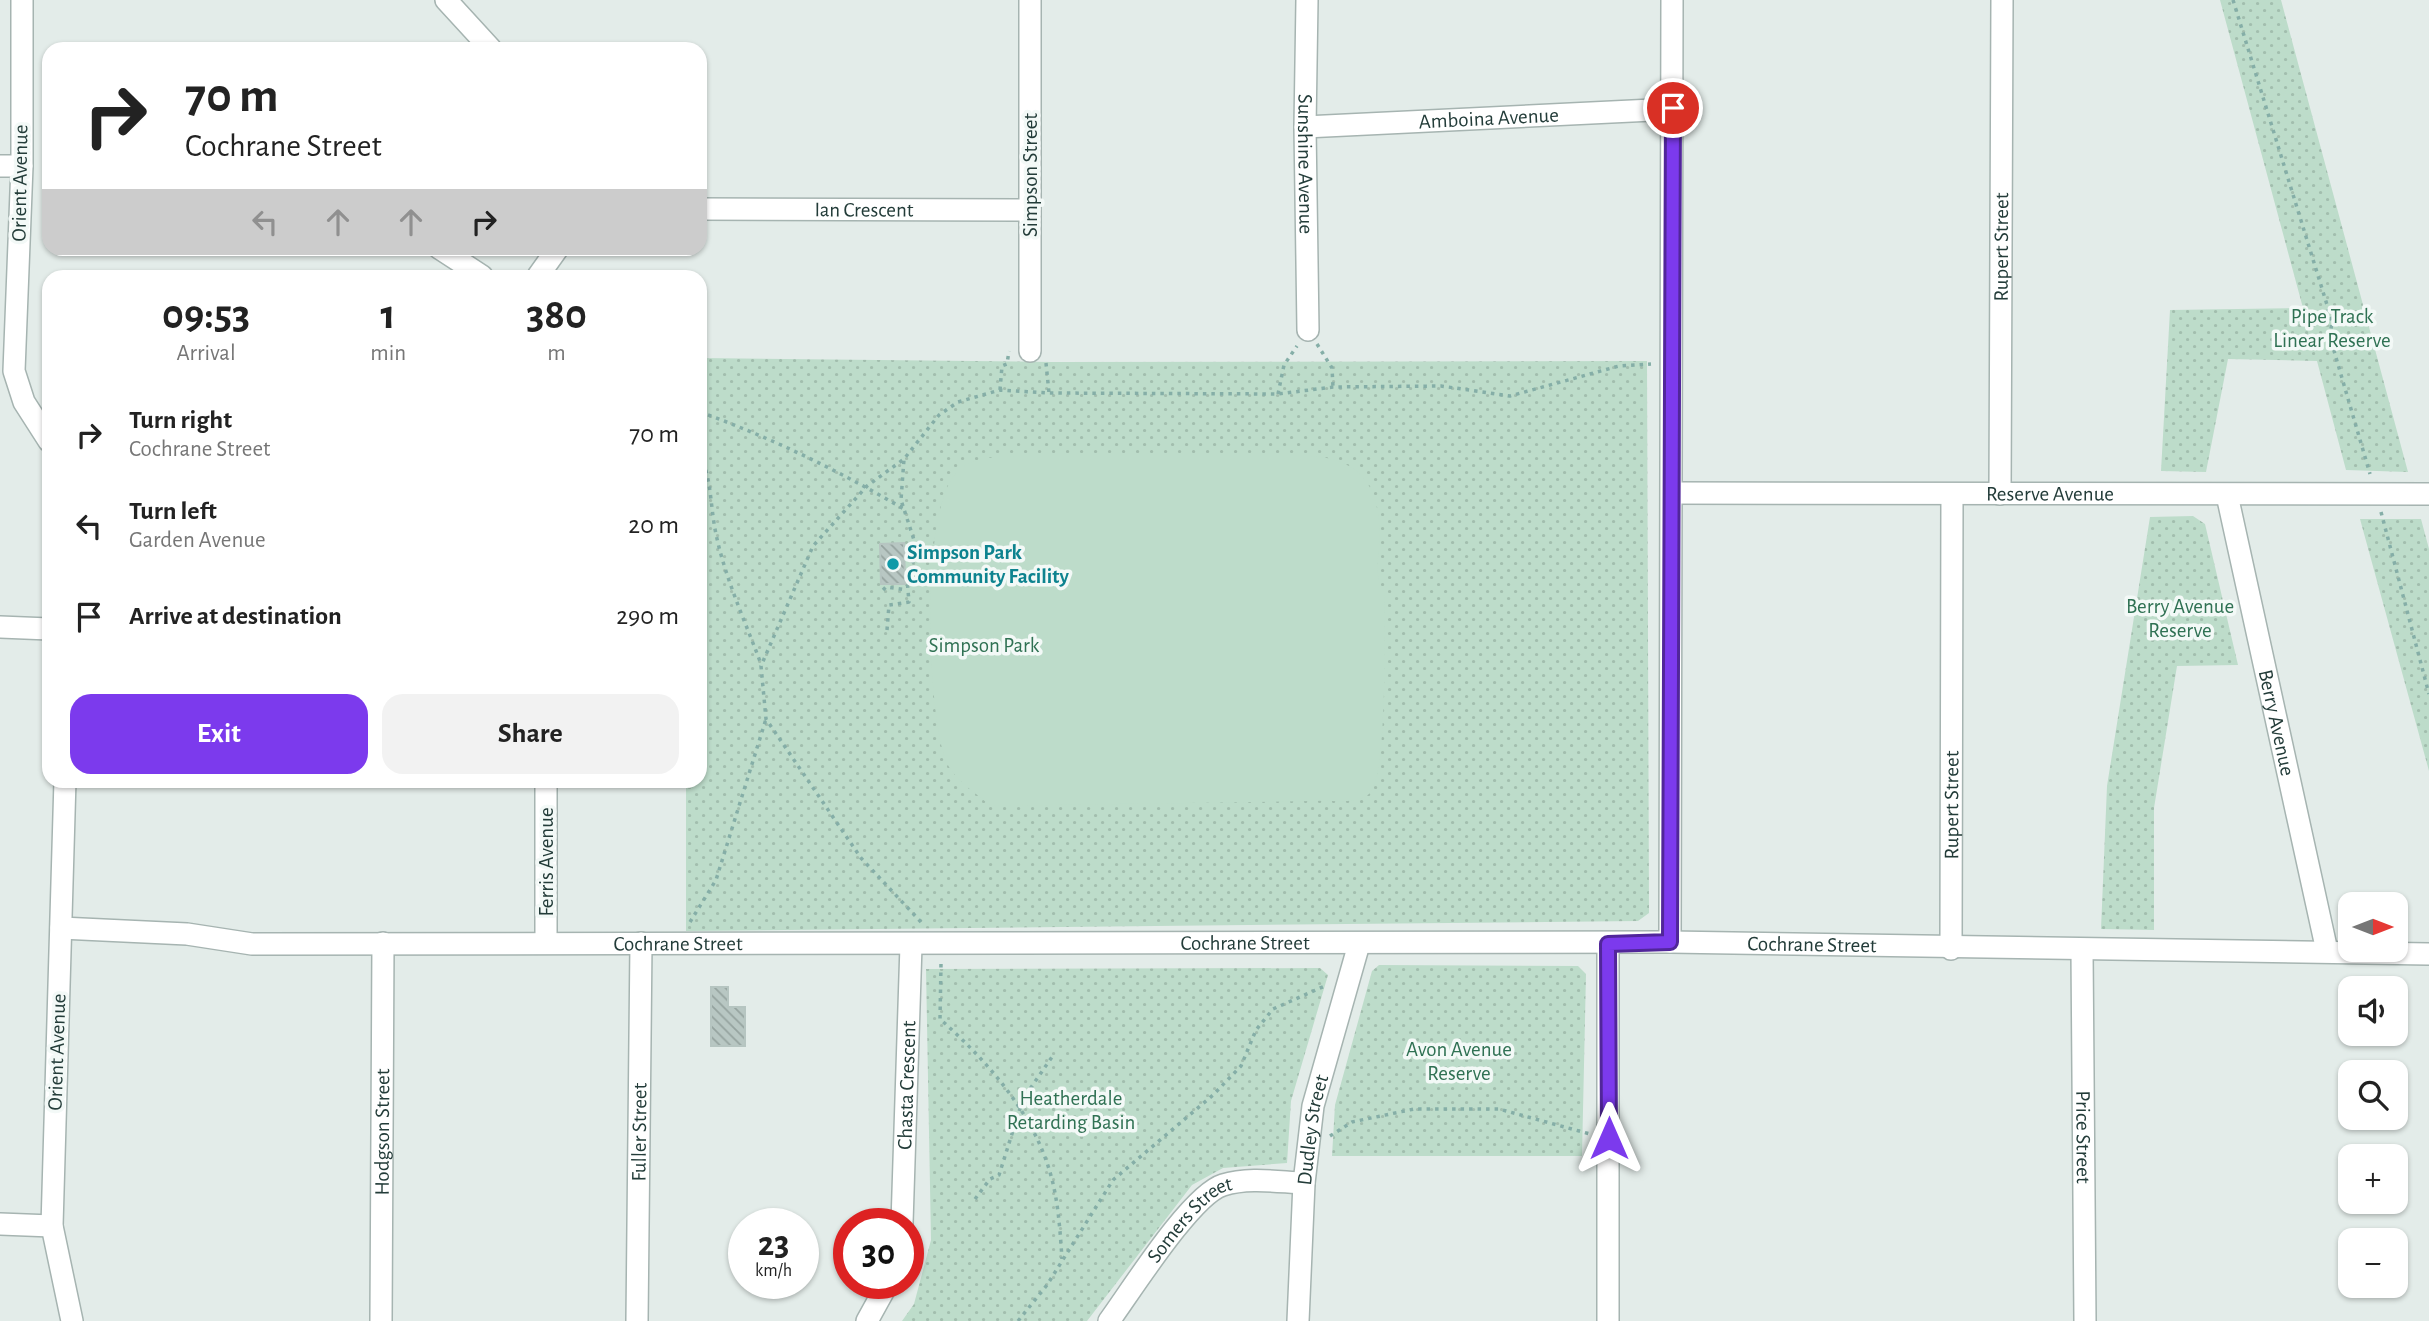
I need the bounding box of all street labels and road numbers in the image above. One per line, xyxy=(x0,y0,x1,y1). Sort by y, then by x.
street label: Sunshine Avenue xyxy=(1294,94,1317,234)
street label: Amboina Avenue xyxy=(1418,104,1559,132)
street label: Simpson Street xyxy=(1020,113,1041,237)
street label: Orient Avenue xyxy=(8,124,32,242)
street label: Rupert Street xyxy=(1990,192,2012,301)
street label: Ian Crescent xyxy=(814,199,914,220)
street label: Reserve Avenue xyxy=(1986,483,2114,504)
street label: Berry Avenue xyxy=(2255,667,2299,778)
street label: Rupert Street xyxy=(1941,750,1962,859)
street label: Ferris Avenue xyxy=(536,807,557,917)
street label: Cochrane Street xyxy=(1180,932,1310,953)
street label: Cochrane Street xyxy=(613,933,743,954)
street label: Cochrane Street xyxy=(1747,933,1877,956)
street label: Orient Avenue xyxy=(44,993,70,1111)
street label: Chasta Crescent xyxy=(894,1020,919,1150)
street label: Hodgson Street xyxy=(371,1068,393,1196)
street label: Dudley Street xyxy=(1293,1072,1332,1186)
street label: Fuller Street xyxy=(628,1082,650,1181)
street label: Price Street xyxy=(2073,1090,2094,1184)
street label: Somers Street xyxy=(1143,1173,1234,1266)

